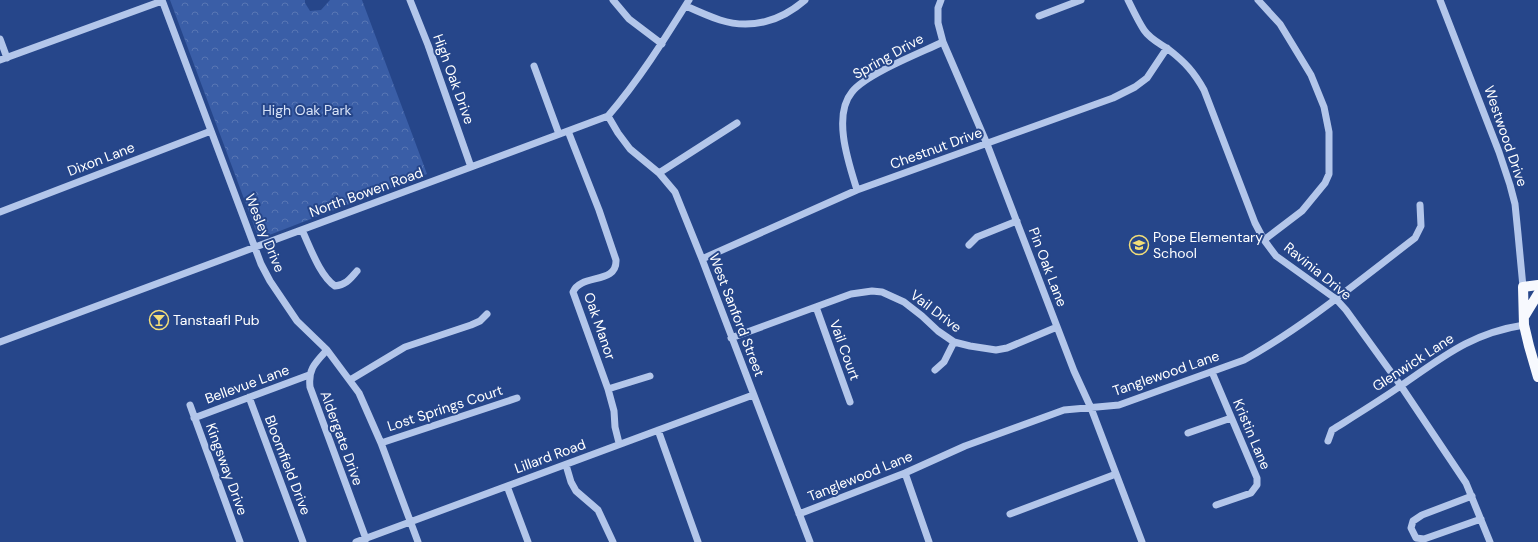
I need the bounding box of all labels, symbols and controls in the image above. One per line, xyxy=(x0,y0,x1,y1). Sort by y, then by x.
street label: Spring Drive xyxy=(849,29,927,83)
street label: High Oak Drive xyxy=(429,31,479,127)
street label: Westwood Drive xyxy=(1480,83,1532,189)
park label: High Oak Park xyxy=(262,101,352,119)
street label: Chestnut Drive xyxy=(888,123,985,173)
street label: Dixon Lane xyxy=(65,138,137,180)
street label: North Bowen Road xyxy=(307,163,425,221)
street label: Wesley Drive xyxy=(241,191,289,275)
street label: Pin Oak Lane xyxy=(1025,225,1071,309)
place label: Pope Elementary School xyxy=(1153,228,1263,262)
school or university icon: Pope Elementary School xyxy=(1128,234,1150,256)
street label: Ravinia Drive xyxy=(1280,238,1356,304)
street label: West Sanford Street xyxy=(705,251,769,379)
street label: Vail Drive xyxy=(907,286,965,336)
street label: Oak Manor xyxy=(580,290,620,362)
bar icon: Tanstaafl Pub xyxy=(148,309,170,331)
place label: Tanstaafl Pub xyxy=(173,311,260,329)
street label: Vail Court xyxy=(826,317,864,383)
street label: Glenwick Lane xyxy=(1369,329,1457,395)
street label: Tanglewood Lane xyxy=(1110,346,1222,400)
street label: Bellevue Lane xyxy=(202,360,292,408)
street label: Lost Springs Court xyxy=(385,381,505,435)
street label: Aldergate Drive xyxy=(317,388,367,488)
street label: Kristin Lane xyxy=(1229,396,1275,472)
street label: Bloomfield Drive xyxy=(261,413,315,517)
street label: Kingsway Drive xyxy=(202,421,252,518)
street label: Lillard Road xyxy=(512,435,588,477)
street label: Tanglewood Lane xyxy=(805,447,915,505)

